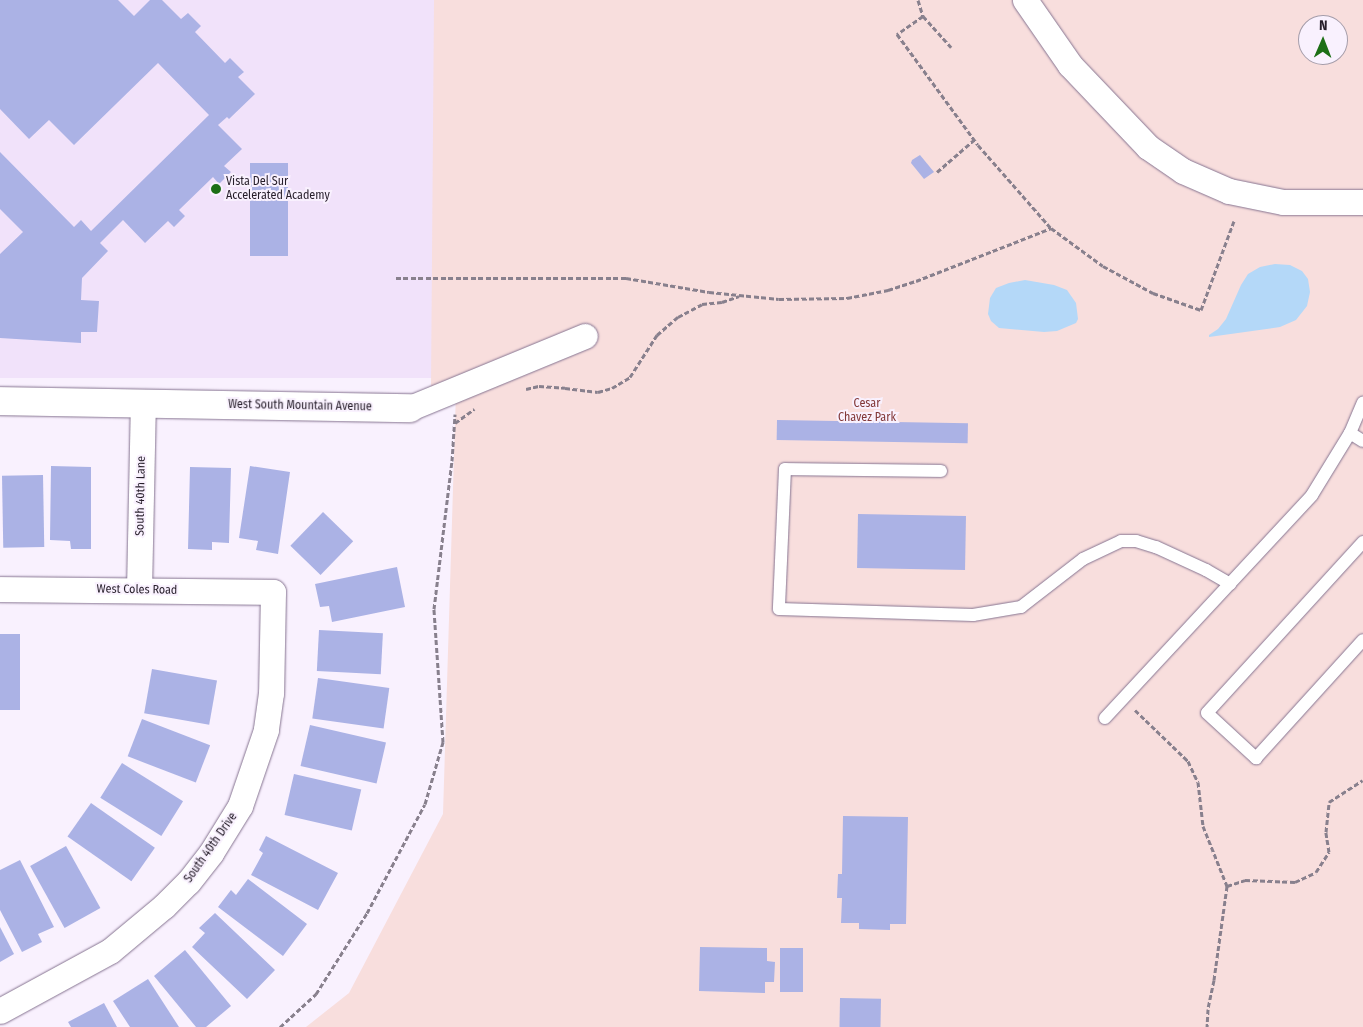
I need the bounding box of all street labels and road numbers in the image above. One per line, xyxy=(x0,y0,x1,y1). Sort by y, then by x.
street label: West South Mountain Avenue xyxy=(228,398,372,414)
street label: South 40th Lane xyxy=(133,456,149,536)
street label: West Coles Road xyxy=(97,582,177,598)
street label: South 40th Drive xyxy=(182,810,240,886)

